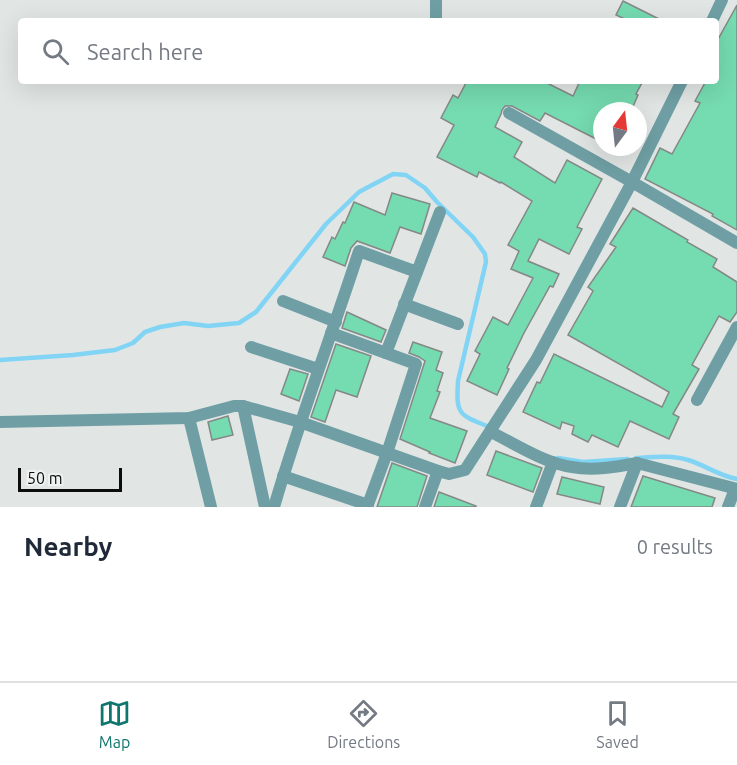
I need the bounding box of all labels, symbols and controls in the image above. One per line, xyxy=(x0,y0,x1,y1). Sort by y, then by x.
search box xyxy=(18,18,719,84)
icon: search xyxy=(39,35,72,68)
text: Search here xyxy=(87,39,203,64)
north arrow xyxy=(593,102,647,156)
scale bar xyxy=(18,465,122,492)
text: 50 m xyxy=(27,469,63,487)
text: Nearby xyxy=(24,532,112,561)
text: 0 results xyxy=(637,535,713,558)
tab: Map xyxy=(98,697,131,751)
tab: Directions xyxy=(327,697,400,751)
tab: Saved xyxy=(596,697,639,751)

